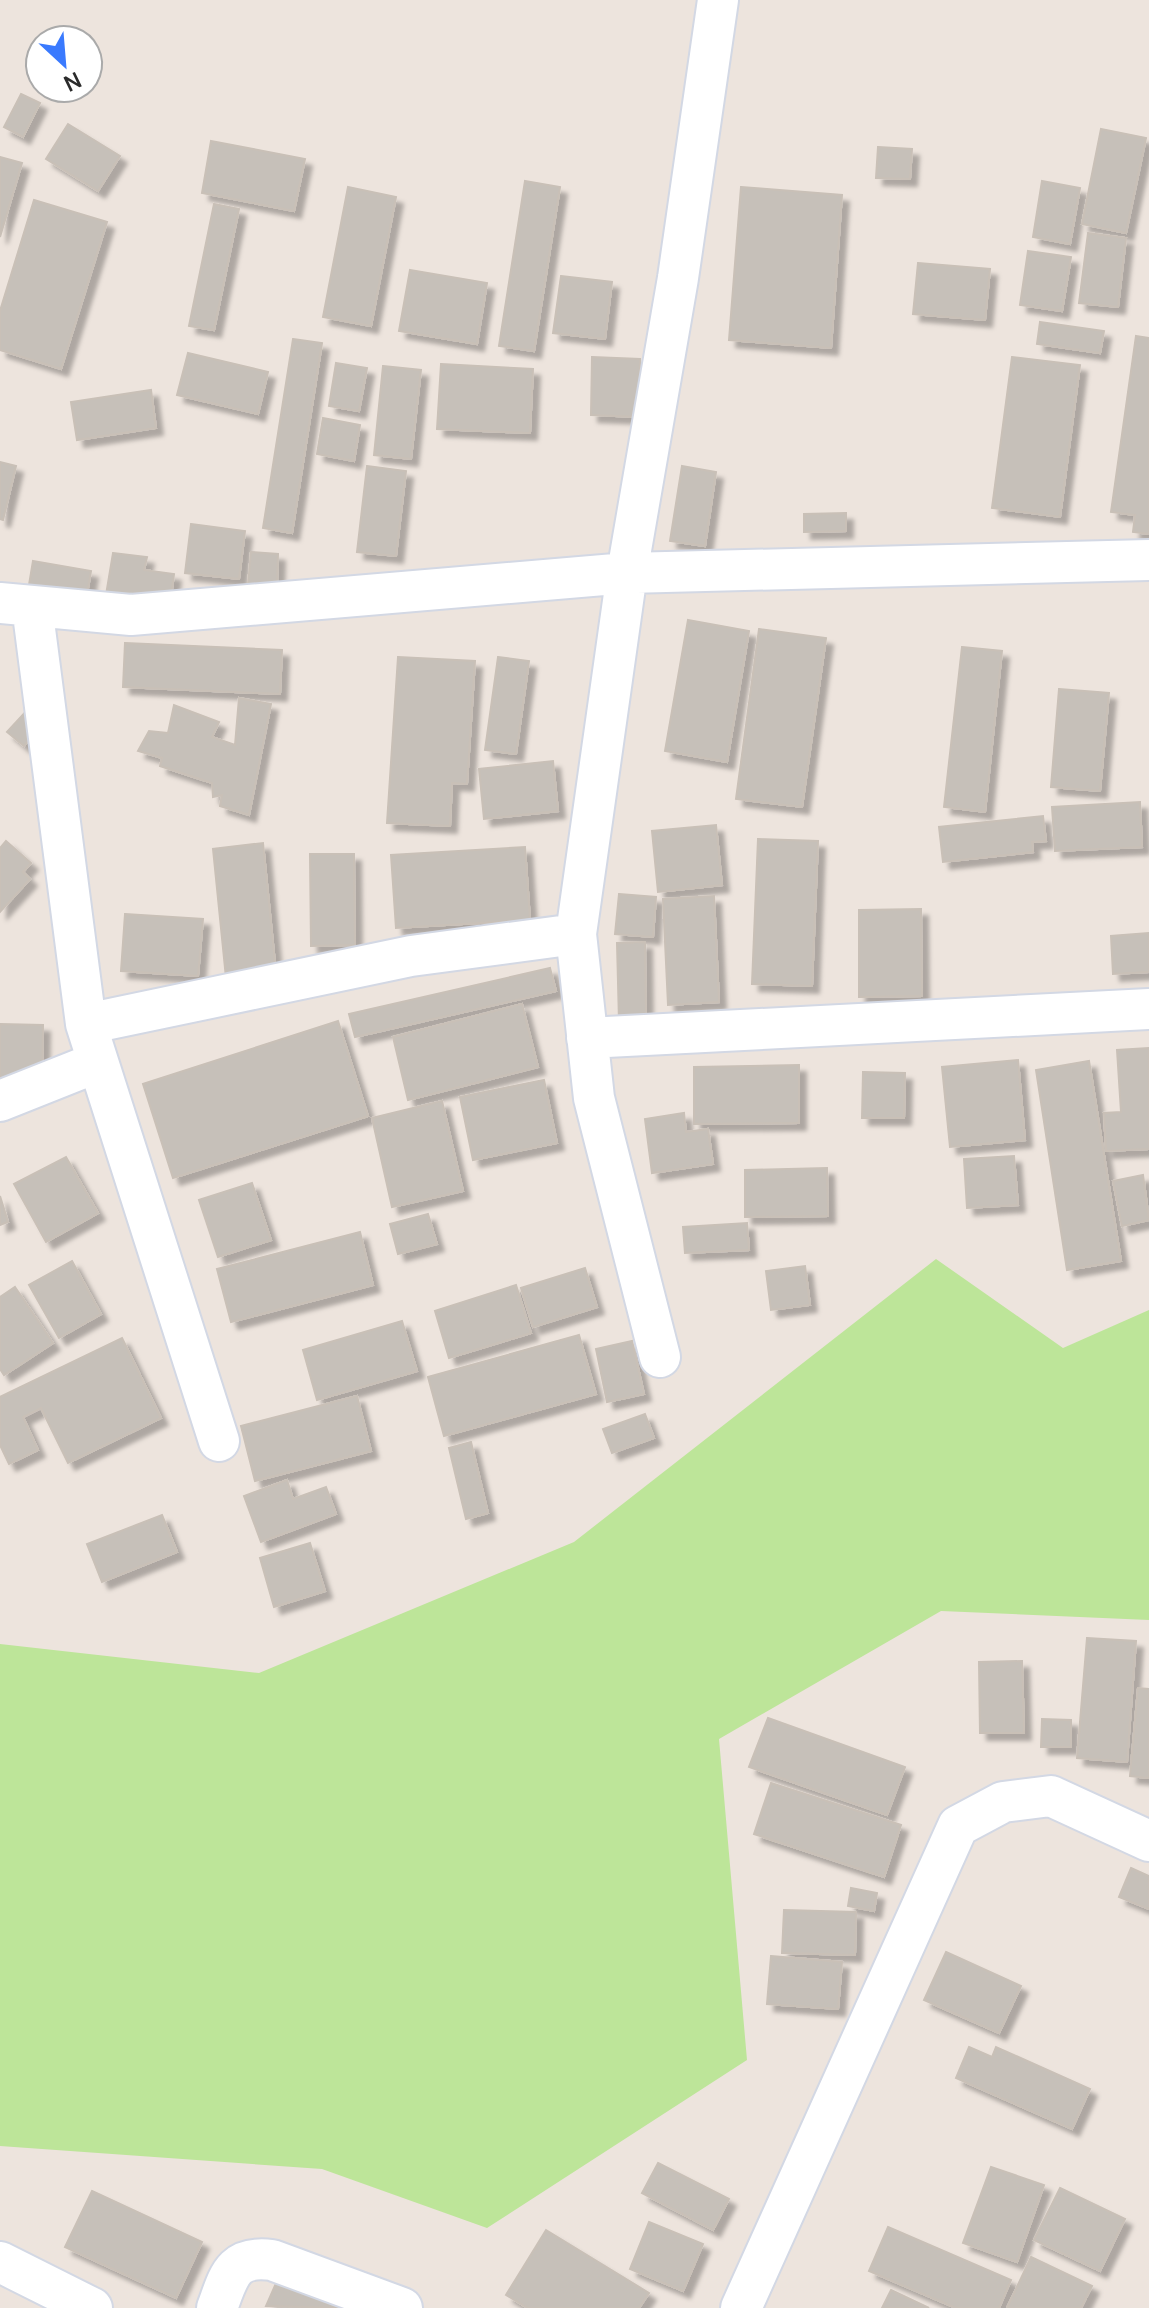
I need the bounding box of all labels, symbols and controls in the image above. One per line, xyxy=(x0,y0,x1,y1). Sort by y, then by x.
north arrow xyxy=(24,24,104,104)
text: N xyxy=(59,65,86,99)

